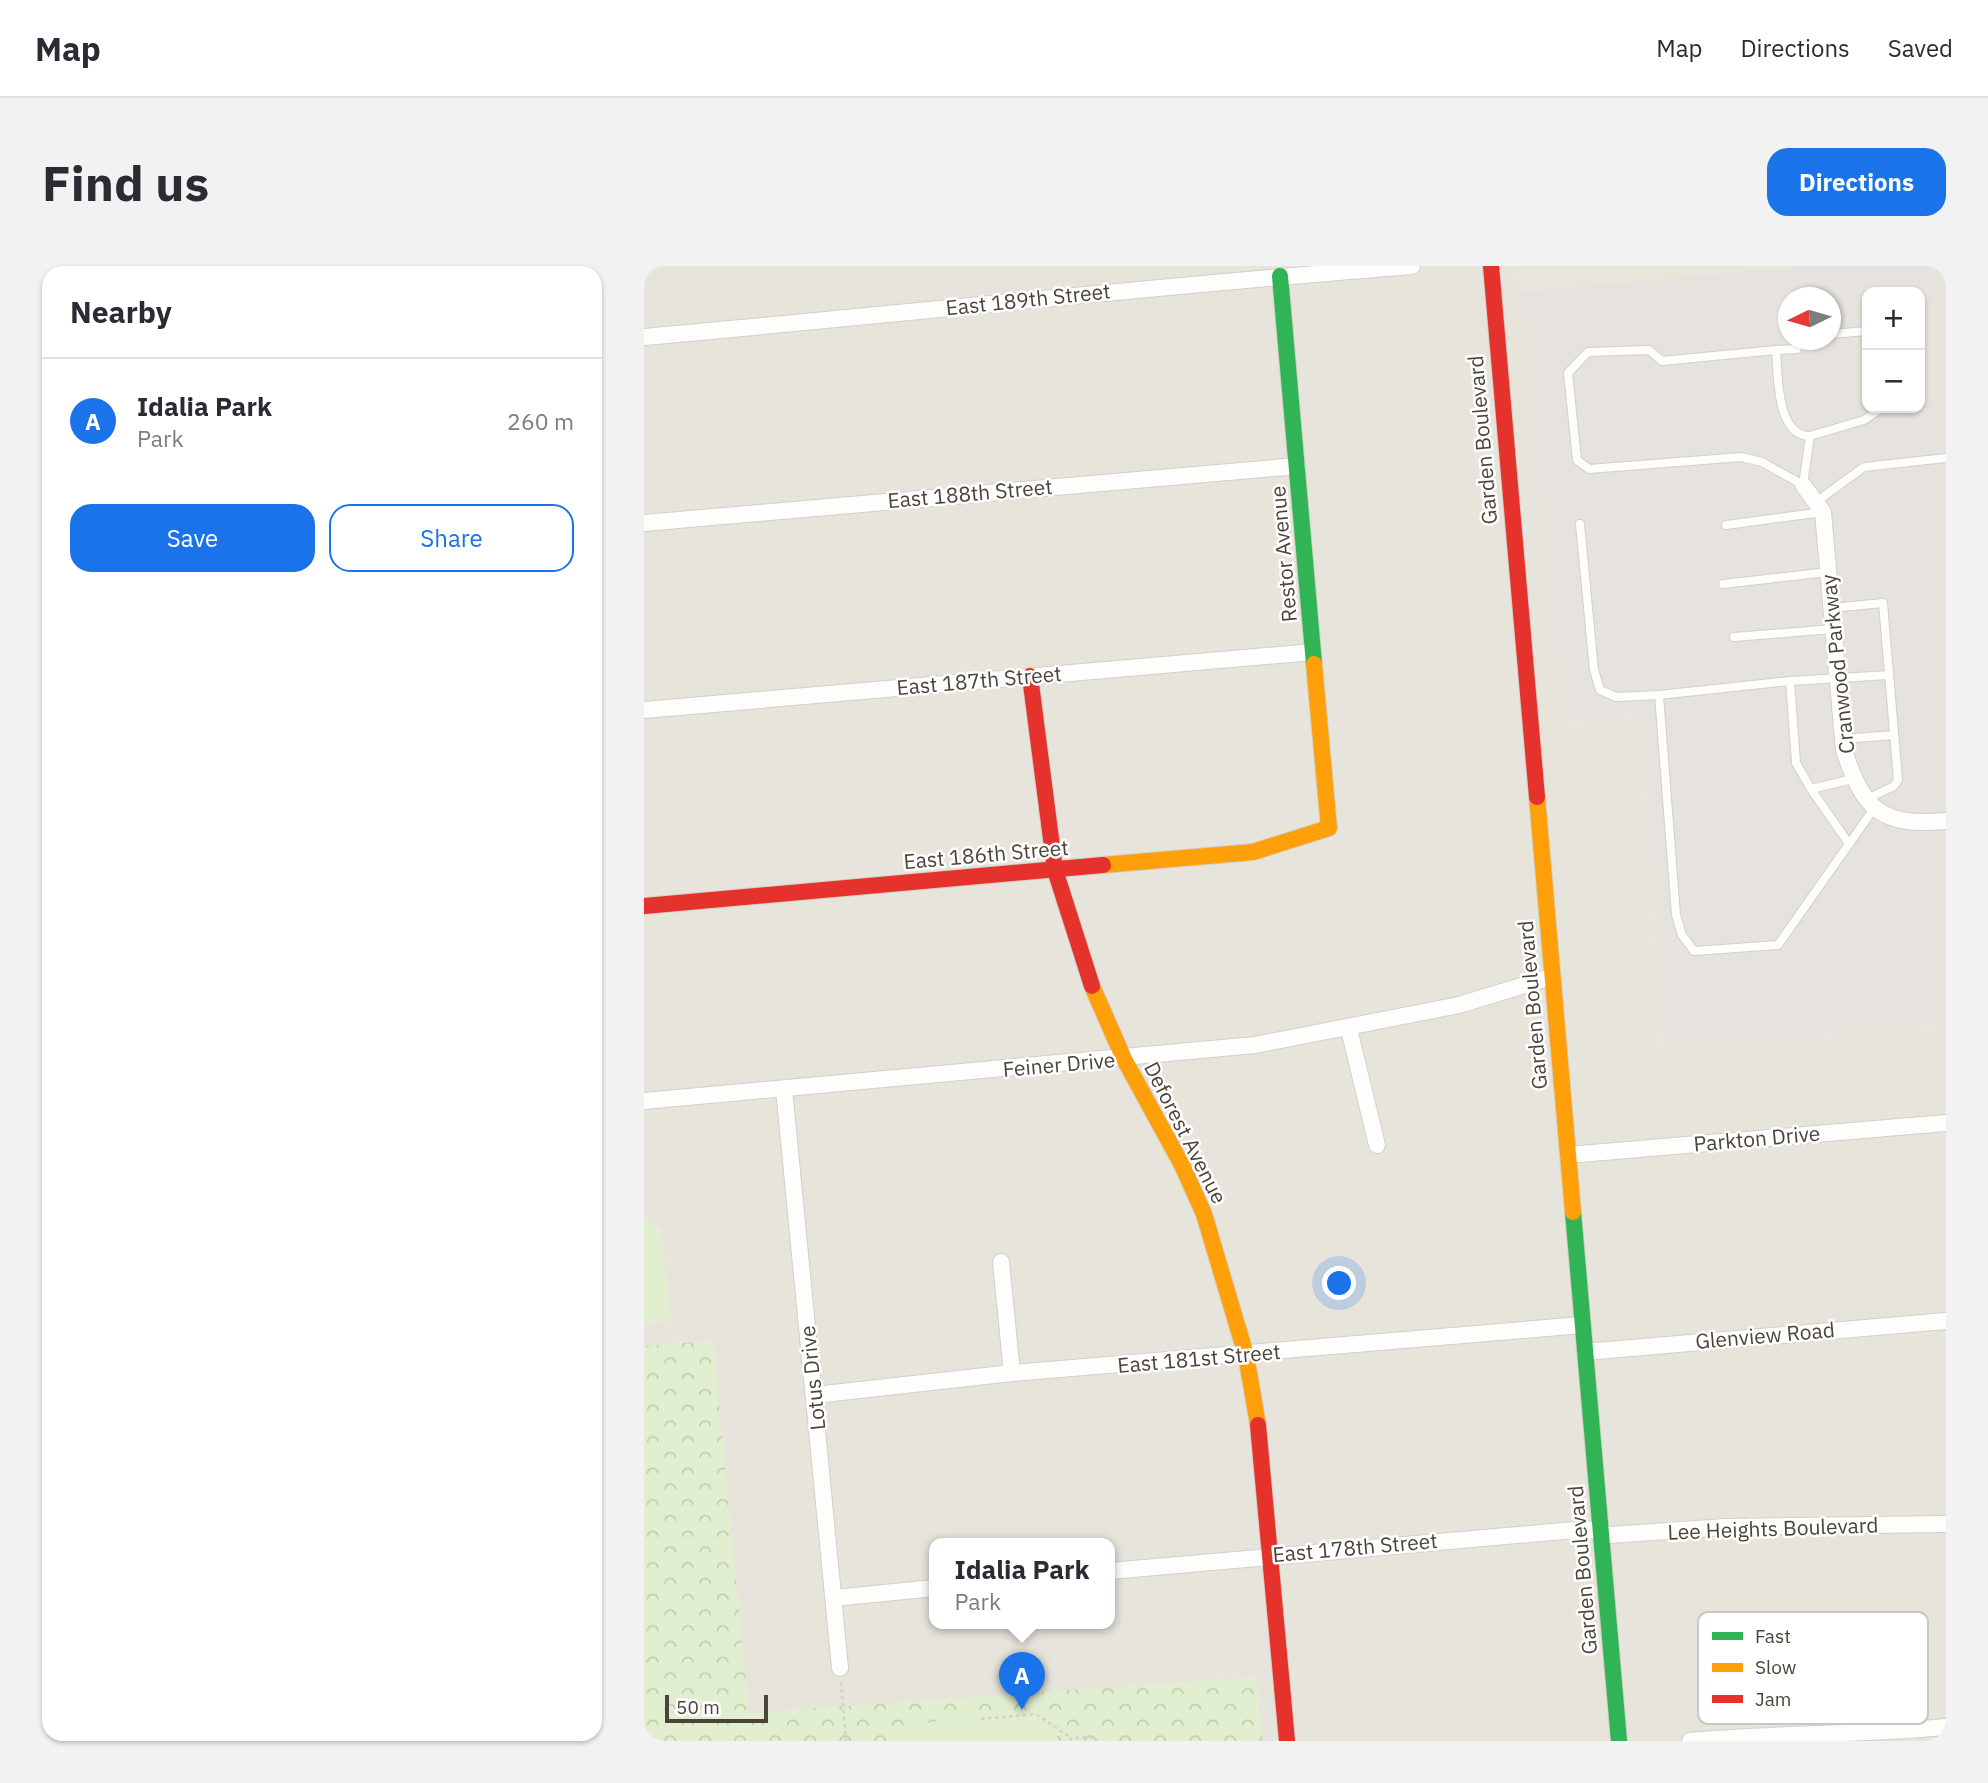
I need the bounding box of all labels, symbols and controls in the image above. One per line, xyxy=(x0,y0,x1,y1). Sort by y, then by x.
text: Map xyxy=(35,27,101,70)
text: Map xyxy=(1656,32,1702,64)
text: Directions xyxy=(1740,32,1850,64)
text: Saved xyxy=(1888,32,1953,64)
button: Directions xyxy=(1767,148,1946,216)
text: Find us xyxy=(42,151,209,214)
street label: East 189th Street xyxy=(944,276,1112,322)
north arrow xyxy=(1778,287,1841,350)
map controls xyxy=(1862,287,1925,413)
button: + xyxy=(1862,287,1925,350)
text: Nearby xyxy=(70,292,172,331)
button: − xyxy=(1862,350,1925,413)
street label: Garden Boulevard xyxy=(1461,354,1503,526)
text: Idalia Park xyxy=(137,389,272,423)
text: A xyxy=(85,406,101,436)
text: 260 m xyxy=(507,406,574,436)
text: Park xyxy=(137,423,184,453)
street label: East 188th Street xyxy=(886,472,1054,514)
street label: Restor Avenue xyxy=(1263,485,1303,623)
button: Save xyxy=(70,504,315,572)
button: Share xyxy=(329,504,574,572)
street label: Cranwood Parkway xyxy=(1814,572,1860,755)
street label: East 187th Street xyxy=(895,659,1063,701)
street label: East 186th Street xyxy=(902,833,1070,875)
street label: Garden Boulevard xyxy=(1511,919,1553,1091)
street label: Feiner Drive xyxy=(1001,1045,1116,1083)
street label: Deforest Avenue xyxy=(1138,1057,1234,1208)
street label: Parkton Drive xyxy=(1692,1119,1821,1157)
your location xyxy=(1322,1266,1356,1300)
street label: Glenview Road xyxy=(1694,1315,1836,1355)
street label: Lotus Drive xyxy=(793,1324,831,1432)
street label: East 181st Street xyxy=(1116,1337,1282,1379)
street label: Garden Boulevard xyxy=(1561,1484,1603,1656)
street label: Lee Heights Boulevard xyxy=(1667,1510,1879,1546)
street label: East 178th Street xyxy=(1271,1526,1439,1568)
popup xyxy=(929,1538,1115,1629)
text: Idalia Park xyxy=(955,1552,1089,1586)
text: Park xyxy=(955,1586,1001,1616)
legend xyxy=(1698,1612,1928,1724)
text: Fast xyxy=(1755,1624,1791,1648)
pin: A xyxy=(999,1652,1045,1710)
text: Slow xyxy=(1755,1655,1796,1679)
text: Jam xyxy=(1755,1687,1791,1711)
scale bar xyxy=(665,1692,768,1724)
text: 50 m xyxy=(676,1695,720,1719)

